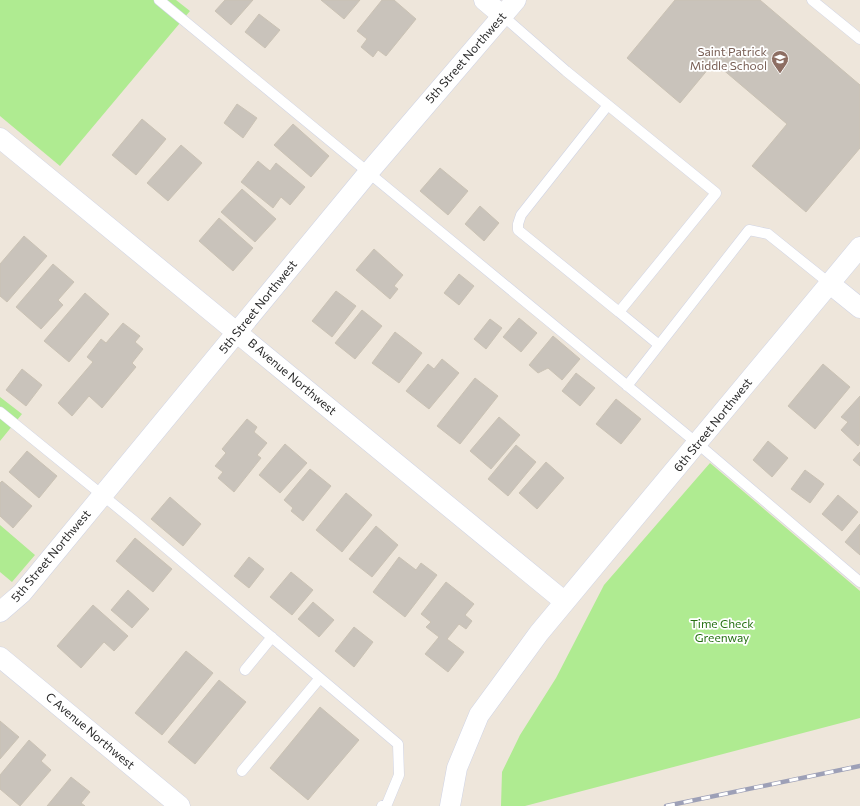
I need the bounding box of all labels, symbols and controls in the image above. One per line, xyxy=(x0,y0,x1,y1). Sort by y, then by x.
street label: 5th Street Northwest xyxy=(422,9,509,106)
place label: Saint Patrick Middle School xyxy=(690,44,767,72)
school or university icon: Saint Patrick Middle School xyxy=(770,49,790,74)
street label: 5th Street Northwest xyxy=(215,257,299,356)
street label: B Avenue Northwest xyxy=(246,335,340,417)
street label: 6th Street Northwest xyxy=(670,375,754,474)
street label: 5th Street Northwest xyxy=(8,506,93,604)
park label: Time Check Greenway xyxy=(690,616,754,644)
street label: C Avenue Northwest xyxy=(43,689,138,772)

